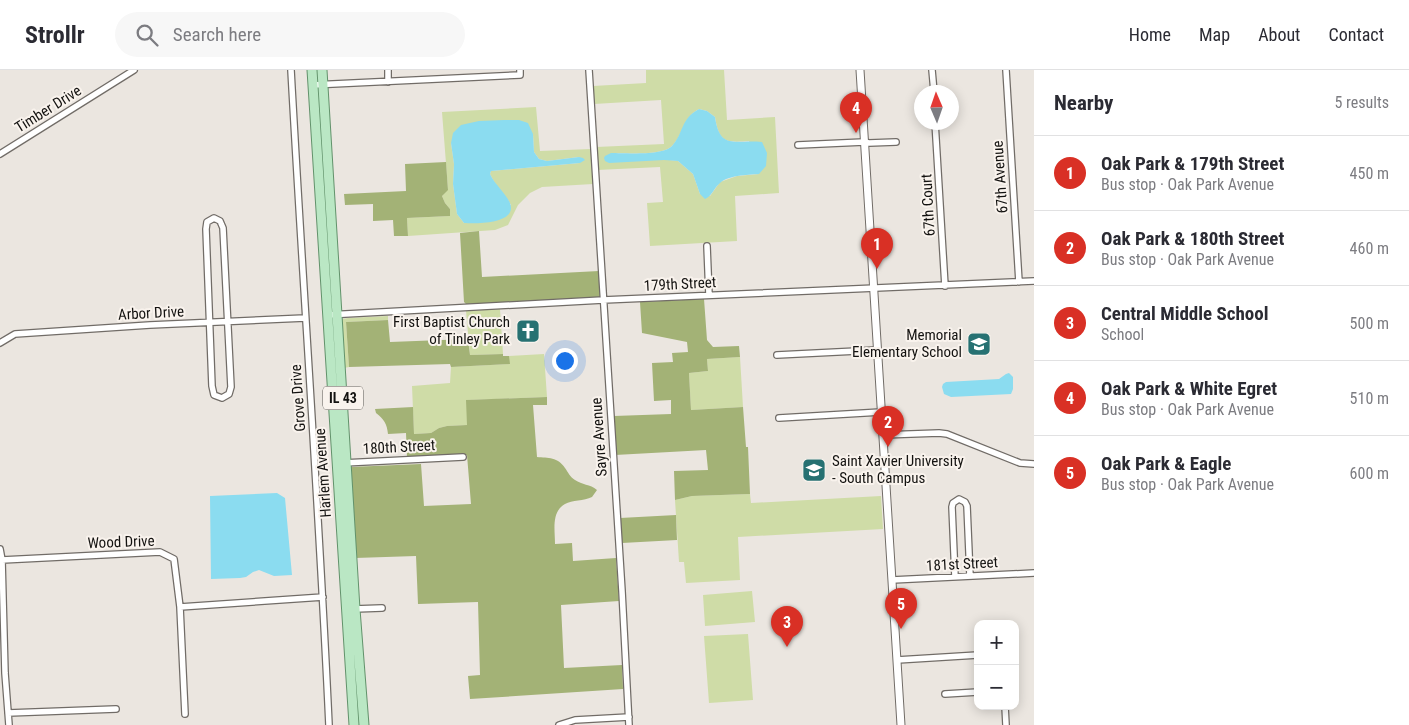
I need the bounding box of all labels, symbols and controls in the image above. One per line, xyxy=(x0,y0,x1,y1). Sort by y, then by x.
search box xyxy=(115,12,465,57)
text: Strollr xyxy=(25,21,85,49)
icon: search xyxy=(133,21,161,49)
text: Search here xyxy=(173,23,261,46)
text: Home xyxy=(1129,24,1171,45)
text: Map xyxy=(1199,24,1230,45)
text: About xyxy=(1258,24,1300,45)
text: Contact xyxy=(1328,24,1384,45)
street label: Timber Drive xyxy=(11,82,85,136)
north arrow xyxy=(914,85,959,130)
text: Nearby xyxy=(1054,91,1113,115)
pin: 4 xyxy=(840,92,872,133)
text: 5 results xyxy=(1334,93,1389,112)
street label: 67th Avenue xyxy=(988,140,1012,214)
text: Oak Park & 179th Street xyxy=(1101,152,1284,175)
text: 1 xyxy=(1066,164,1074,183)
text: 450 m xyxy=(1350,164,1389,183)
street label: 67th Court xyxy=(917,173,939,237)
text: Bus stop · Oak Park Avenue xyxy=(1101,175,1274,194)
text: Oak Park & 180th Street xyxy=(1101,227,1284,250)
pin: 1 xyxy=(861,228,893,269)
text: 2 xyxy=(1066,239,1074,258)
text: 460 m xyxy=(1350,239,1389,258)
text: Bus stop · Oak Park Avenue xyxy=(1101,250,1274,269)
street label: 179th Street xyxy=(643,273,717,295)
street label: Arbor Drive xyxy=(118,302,184,324)
text: Central Middle School xyxy=(1101,302,1269,325)
place label: First Baptist Church of Tinley Park xyxy=(393,313,510,348)
text: 3 xyxy=(1066,314,1074,333)
text: 500 m xyxy=(1350,314,1389,333)
church icon: First Baptist Church of Tinley Park xyxy=(515,318,541,344)
text: School xyxy=(1101,325,1144,344)
place label: Memorial Elementary School xyxy=(852,326,962,361)
school or university icon: Memorial Elementary School xyxy=(966,331,992,357)
your location xyxy=(552,348,578,374)
street label: Grove Drive xyxy=(287,364,309,432)
text: Oak Park & White Egret xyxy=(1101,377,1277,400)
road number: IL 43 xyxy=(323,386,363,409)
text: 4 xyxy=(1066,389,1074,408)
text: 510 m xyxy=(1350,389,1389,408)
street label: Sayre Avenue xyxy=(587,397,611,477)
text: Bus stop · Oak Park Avenue xyxy=(1101,400,1274,419)
pin: 2 xyxy=(872,406,904,447)
street label: Harlem Avenue xyxy=(311,428,335,518)
street label: 180th Street xyxy=(362,436,436,458)
place label: Saint Xavier University - South Campus xyxy=(832,452,964,487)
text: Oak Park & Eagle xyxy=(1101,452,1231,475)
school or university icon: Saint Xavier University - South Campus xyxy=(801,457,827,483)
text: 5 xyxy=(1066,464,1074,483)
text: 600 m xyxy=(1350,464,1389,483)
text: Bus stop · Oak Park Avenue xyxy=(1101,475,1274,494)
street label: Wood Drive xyxy=(87,532,155,552)
street label: 181st Street xyxy=(926,553,998,575)
pin: 5 xyxy=(885,588,917,629)
pin: 3 xyxy=(771,606,803,647)
map controls xyxy=(974,620,1019,710)
button: + xyxy=(974,620,1019,665)
button: − xyxy=(974,665,1019,710)

